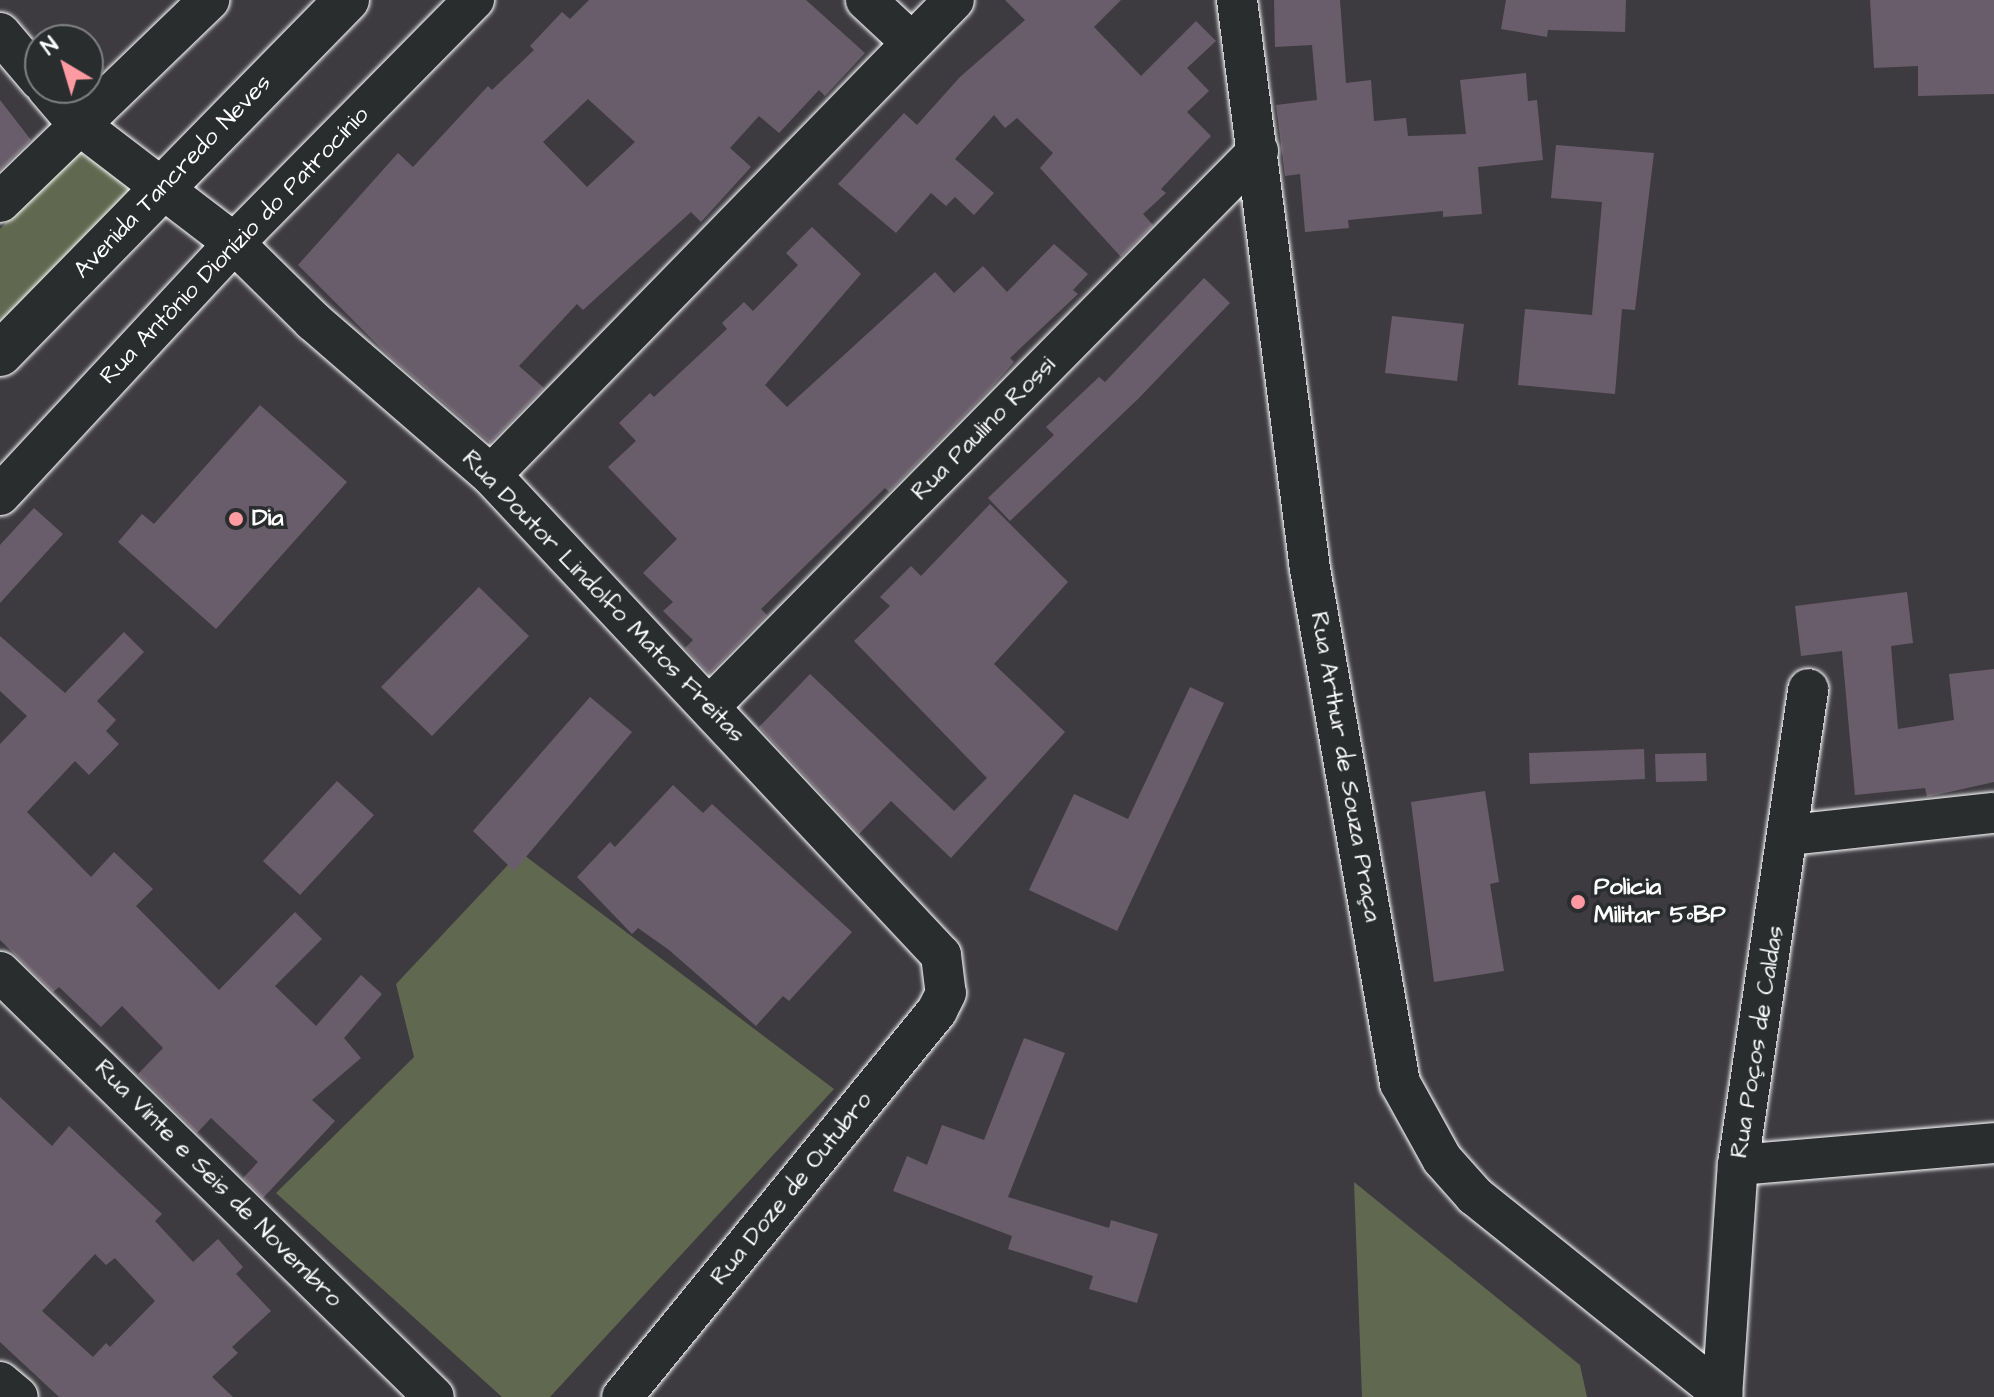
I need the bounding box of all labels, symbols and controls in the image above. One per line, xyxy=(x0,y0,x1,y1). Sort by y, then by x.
north arrow xyxy=(24,24,104,104)
text: N xyxy=(35,30,65,63)
street label: Avenida Tancredo Neves xyxy=(68,69,278,285)
street label: Rua Antônio Dionízio do Patrocínio xyxy=(94,101,376,391)
street label: Rua Paulino Rossi xyxy=(906,351,1062,507)
street label: Rua Doutor Lindolfo Matos Freitas xyxy=(455,445,751,749)
place label: Dia xyxy=(252,505,283,533)
marker: Dia xyxy=(227,510,245,528)
street label: Rua Arthur de Souza Praça xyxy=(1304,610,1386,924)
place label: Policia Militar 5ºBP xyxy=(1594,874,1726,930)
marker: Policia Militar 5ºBP xyxy=(1569,893,1587,911)
street label: Rua Poços de Caldas xyxy=(1725,924,1791,1160)
street label: Rua Vinte e Seis de Novembro xyxy=(88,1054,348,1314)
street label: Rua Doze de Outubro xyxy=(705,1087,879,1291)

